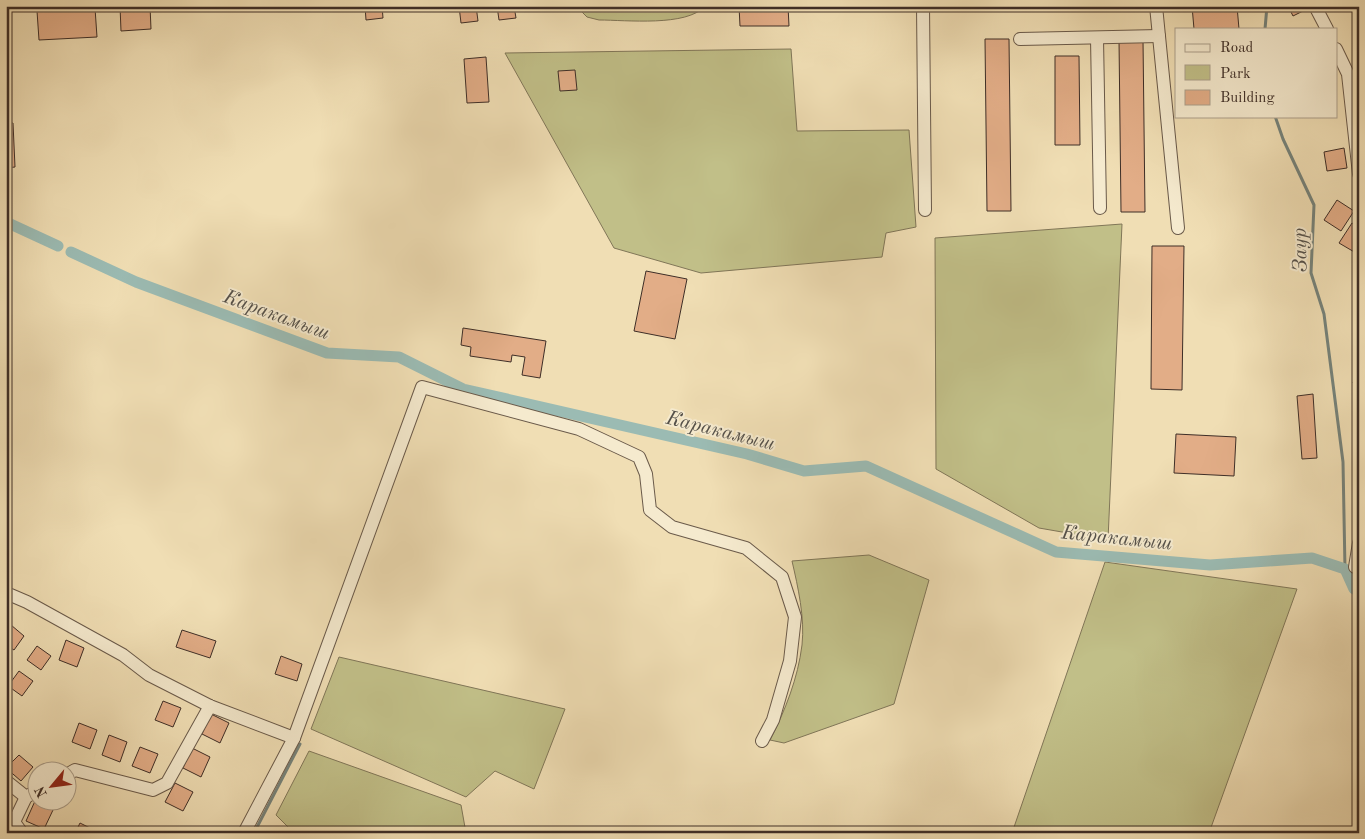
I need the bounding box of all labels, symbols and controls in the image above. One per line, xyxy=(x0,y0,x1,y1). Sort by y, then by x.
legend xyxy=(1175,28,1338,118)
text: Road xyxy=(1220,41,1254,56)
text: Park xyxy=(1220,67,1251,82)
text: Building xyxy=(1220,91,1275,106)
water label: Заур xyxy=(1291,227,1311,272)
water label: Каракамыш xyxy=(220,287,332,344)
water label: Каракамыш xyxy=(663,409,777,455)
water label: Каракамыш xyxy=(1059,523,1173,555)
north arrow xyxy=(28,762,78,812)
text: N xyxy=(33,783,50,800)

